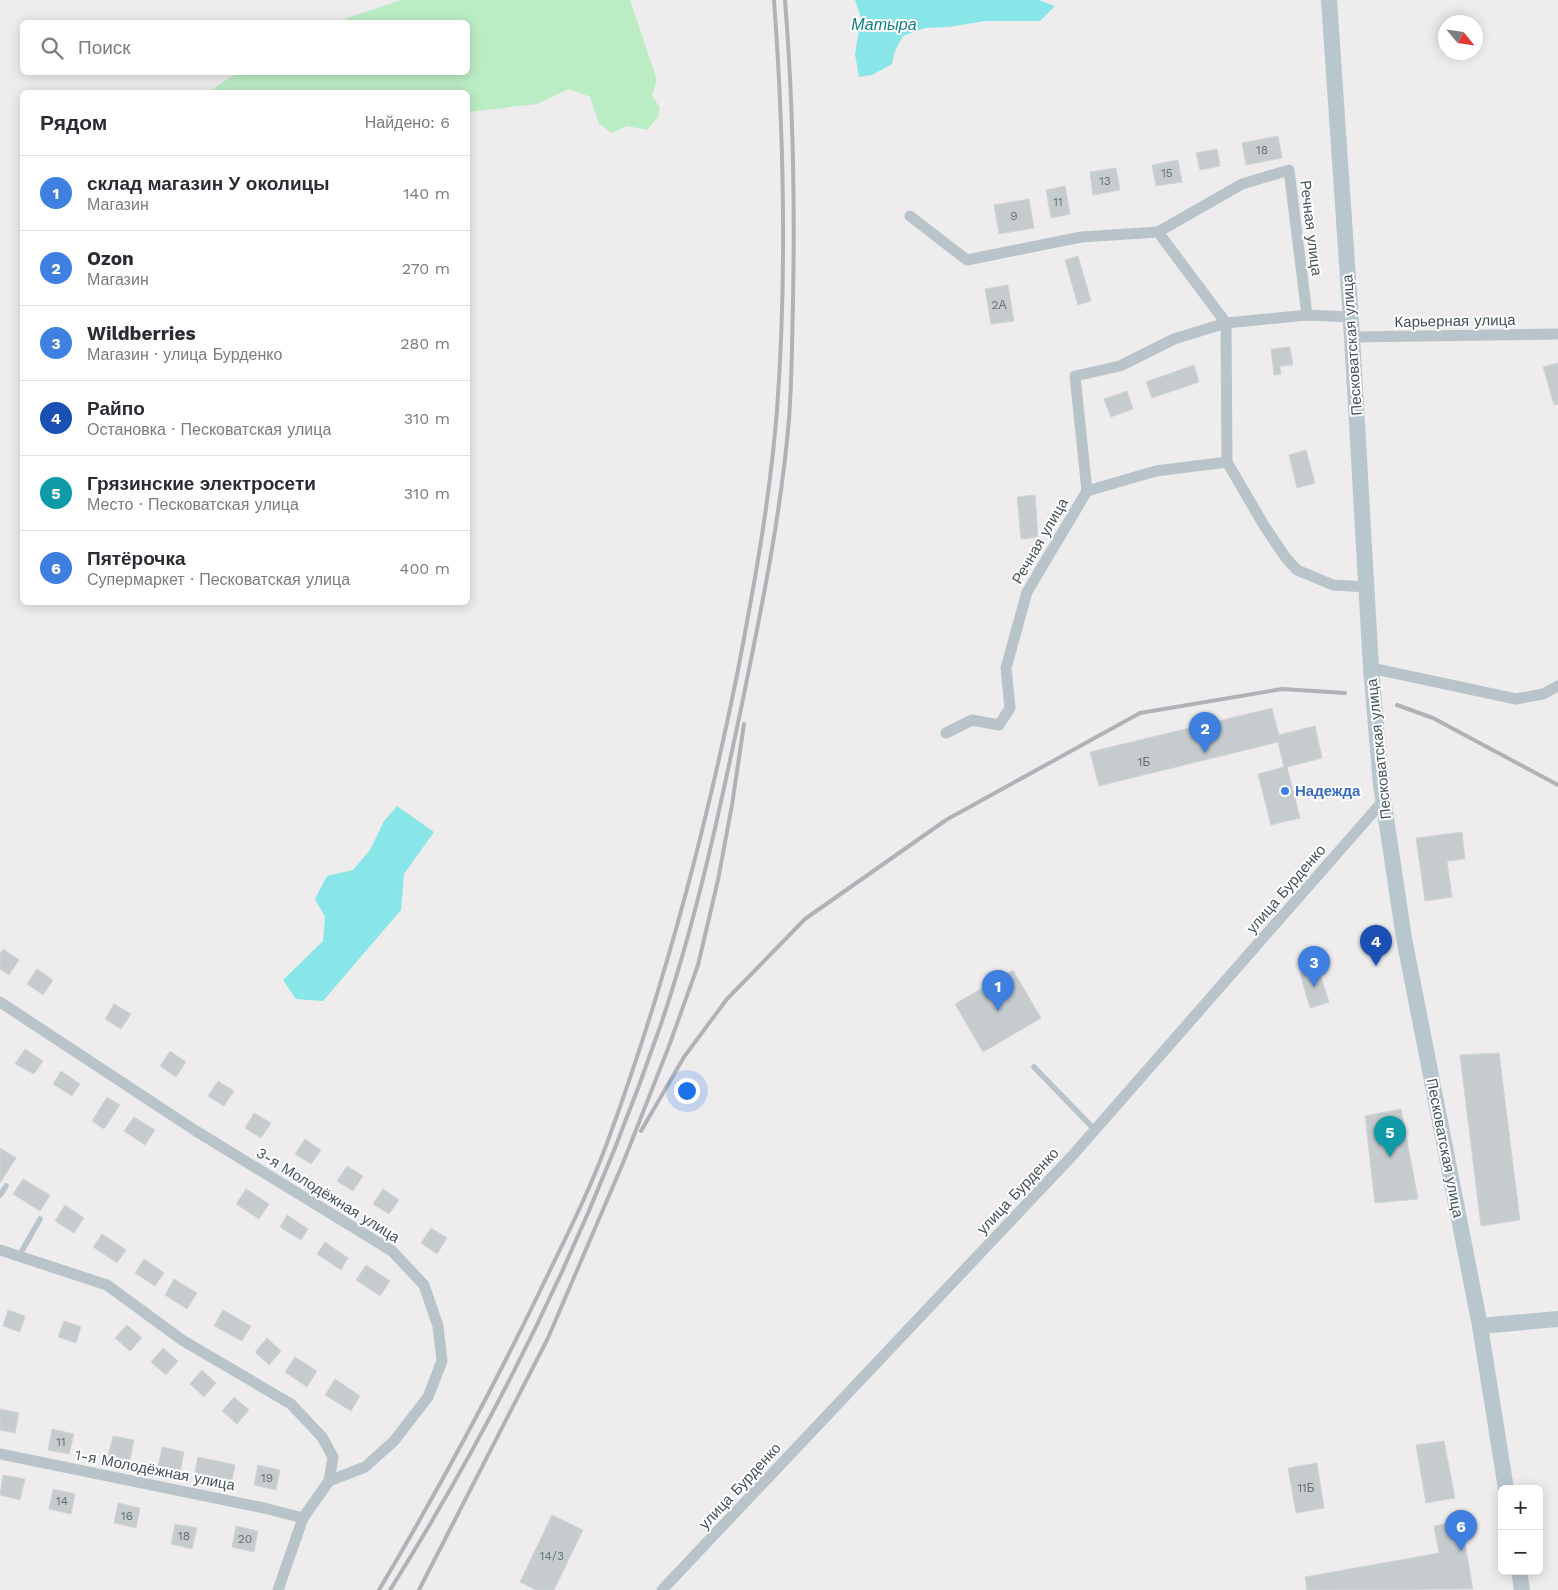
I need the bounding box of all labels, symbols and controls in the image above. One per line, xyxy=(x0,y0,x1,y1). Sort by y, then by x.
water label: Матыра xyxy=(851,15,917,34)
north arrow xyxy=(1438,15,1483,60)
search box xyxy=(20,20,470,75)
icon: search xyxy=(38,34,66,62)
text: Поиск xyxy=(78,36,131,59)
text: Рядом xyxy=(40,110,107,135)
text: Найдено: 6 xyxy=(365,113,450,132)
house number: 18 xyxy=(1256,143,1268,157)
house number: 15 xyxy=(1161,166,1173,180)
text: склад магазин У околицы xyxy=(87,172,329,195)
house number: 13 xyxy=(1099,174,1111,188)
street label: Речная улица xyxy=(1296,179,1326,277)
text: 1 xyxy=(53,184,59,203)
text: 140 m xyxy=(403,184,450,203)
text: Магазин xyxy=(87,195,149,214)
house number: 11 xyxy=(1053,195,1063,209)
house number: 9 xyxy=(1010,209,1018,223)
text: Ozon xyxy=(87,247,134,270)
text: 2 xyxy=(51,259,61,278)
text: 270 m xyxy=(402,259,450,278)
text: Магазин xyxy=(87,270,149,289)
street label: Песковатская улица xyxy=(1338,273,1366,416)
house number: 2А xyxy=(992,298,1007,312)
street label: Карьерная улица xyxy=(1394,311,1516,331)
text: Wildberries xyxy=(87,322,196,345)
text: 3 xyxy=(51,334,61,353)
text: 280 m xyxy=(400,334,450,353)
text: Магазин · улица Бурденко xyxy=(87,345,282,364)
text: Райпо xyxy=(87,397,145,420)
text: 4 xyxy=(51,409,61,428)
text: 310 m xyxy=(404,409,450,428)
text: Остановка · Песковатская улица xyxy=(87,420,331,439)
text: Грязинские электросети xyxy=(87,472,316,495)
text: 5 xyxy=(51,484,61,503)
text: 310 m xyxy=(404,484,450,503)
street label: Речная улица xyxy=(1008,494,1072,587)
text: Место · Песковатская улица xyxy=(87,495,299,514)
text: Пятёрочка xyxy=(87,547,185,570)
text: 6 xyxy=(51,559,61,578)
text: 400 m xyxy=(400,559,450,578)
text: Супермаркет · Песковатская улица xyxy=(87,570,350,589)
street label: Песковатская улица xyxy=(1363,677,1395,820)
pin: 2 xyxy=(1189,712,1221,753)
house number: 1Б xyxy=(1138,755,1150,769)
place label: Надежда xyxy=(1295,782,1361,800)
marker: Надежда xyxy=(1279,785,1291,797)
street label: улица Бурденко xyxy=(1243,841,1329,937)
pin: 4 xyxy=(1360,925,1392,966)
pin: 3 xyxy=(1298,946,1330,987)
pin: 1 xyxy=(982,970,1014,1011)
street label: Песковатская улица xyxy=(1423,1077,1467,1220)
your location xyxy=(674,1078,700,1104)
pin: 5 xyxy=(1374,1116,1406,1157)
street label: 3-я Молодёжная улица xyxy=(253,1144,403,1247)
street label: улица Бурденко xyxy=(973,1144,1063,1238)
house number: 11 xyxy=(56,1435,66,1449)
street label: улица Бурденко xyxy=(695,1439,785,1533)
street label: 1-я Молодёжная улица xyxy=(73,1446,237,1494)
house number: 19 xyxy=(261,1471,273,1485)
house number: 11Б xyxy=(1297,1481,1315,1495)
map controls xyxy=(1498,1485,1543,1575)
button: + xyxy=(1498,1485,1543,1530)
house number: 14 xyxy=(56,1494,68,1508)
house number: 16 xyxy=(121,1509,133,1523)
pin: 6 xyxy=(1445,1510,1477,1551)
house number: 18 xyxy=(178,1529,190,1543)
button: − xyxy=(1498,1530,1543,1575)
house number: 20 xyxy=(238,1532,252,1546)
house number: 14/3 xyxy=(540,1549,564,1563)

